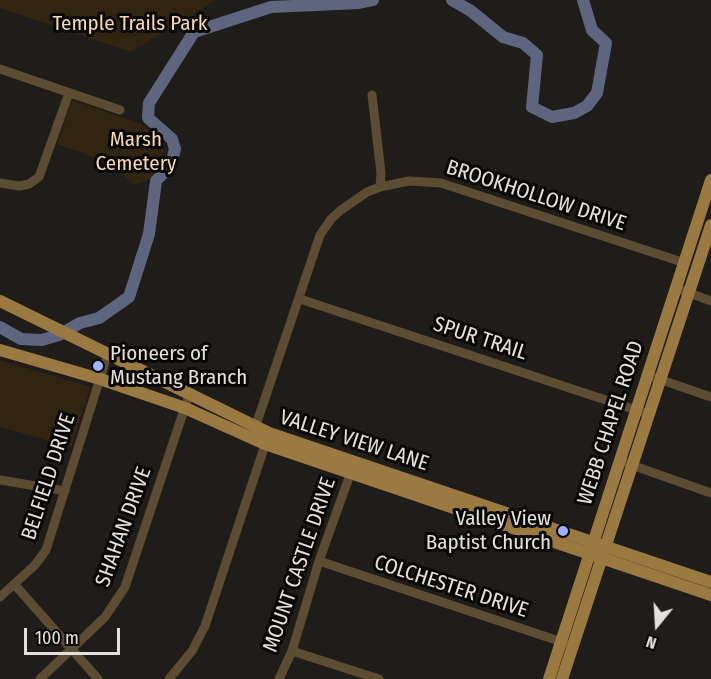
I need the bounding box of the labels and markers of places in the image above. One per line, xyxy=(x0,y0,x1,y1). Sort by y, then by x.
place label: Pioneers of Mustang Branch xyxy=(110,341,247,391)
marker: Pioneers of Mustang Branch xyxy=(91,359,105,373)
place label: Valley View Baptist Church xyxy=(426,506,551,556)
marker: Valley View Baptist Church xyxy=(556,524,570,538)

